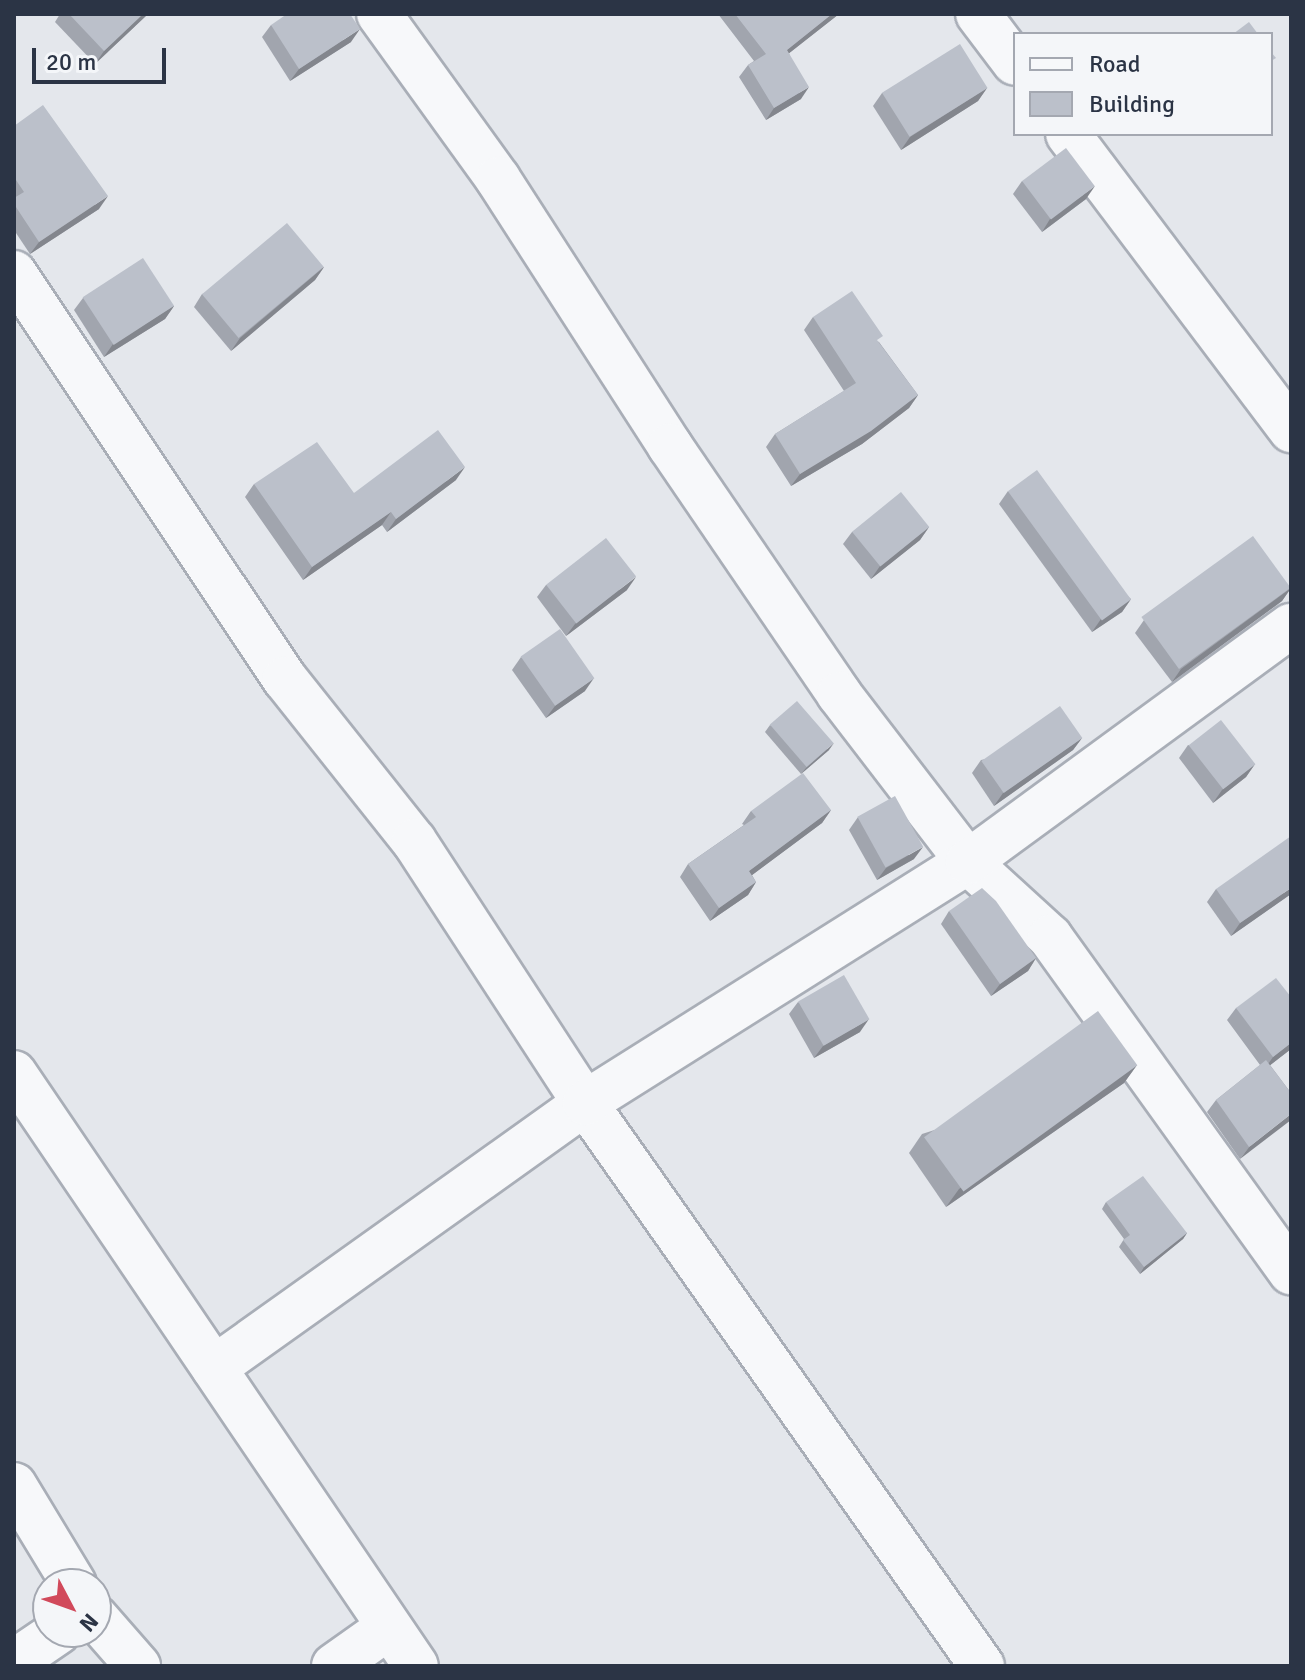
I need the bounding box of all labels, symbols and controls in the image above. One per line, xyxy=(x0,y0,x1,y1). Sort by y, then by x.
scale bar xyxy=(36,32,170,82)
legend xyxy=(1013,32,1273,136)
text: 20 m xyxy=(46,47,96,77)
text: Road xyxy=(1089,49,1140,79)
text: Building xyxy=(1089,89,1175,119)
north arrow xyxy=(32,1568,112,1648)
text: N xyxy=(74,1608,104,1637)

